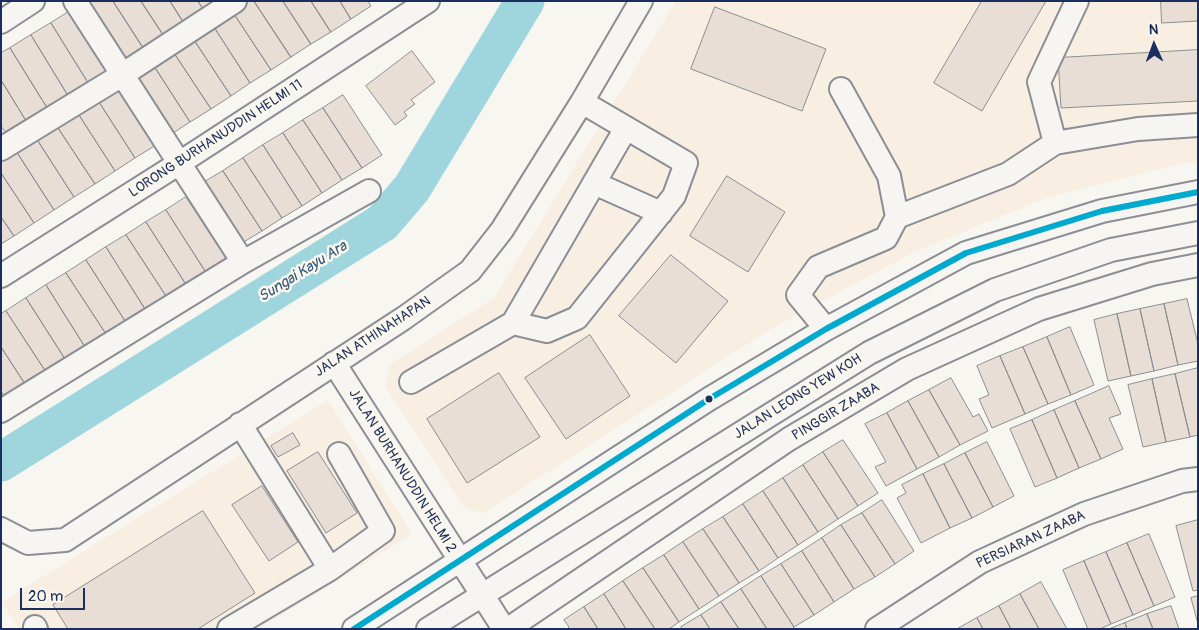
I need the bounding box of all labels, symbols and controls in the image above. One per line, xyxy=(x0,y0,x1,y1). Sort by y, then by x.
north arrow xyxy=(1129,20,1179,70)
text: N xyxy=(1148,21,1158,38)
street label: LORONG BURHANUDDIN HELMI 11 xyxy=(126,77,306,201)
water label: Sungai Kayu Ara xyxy=(256,238,350,306)
street label: JALAN ATHINAHAPAN xyxy=(312,293,434,381)
street label: JALAN LEONG YEW KOH xyxy=(731,351,865,443)
street label: PINGGIR ZAABA xyxy=(789,379,883,445)
street label: JALAN BURHANUDDIN HELMI 2 xyxy=(344,386,460,556)
unlabelled marker xyxy=(704,394,714,404)
street label: PERSIARAN ZAABA xyxy=(974,507,1088,573)
scale bar xyxy=(22,578,88,610)
text: 20 m xyxy=(28,587,63,606)

